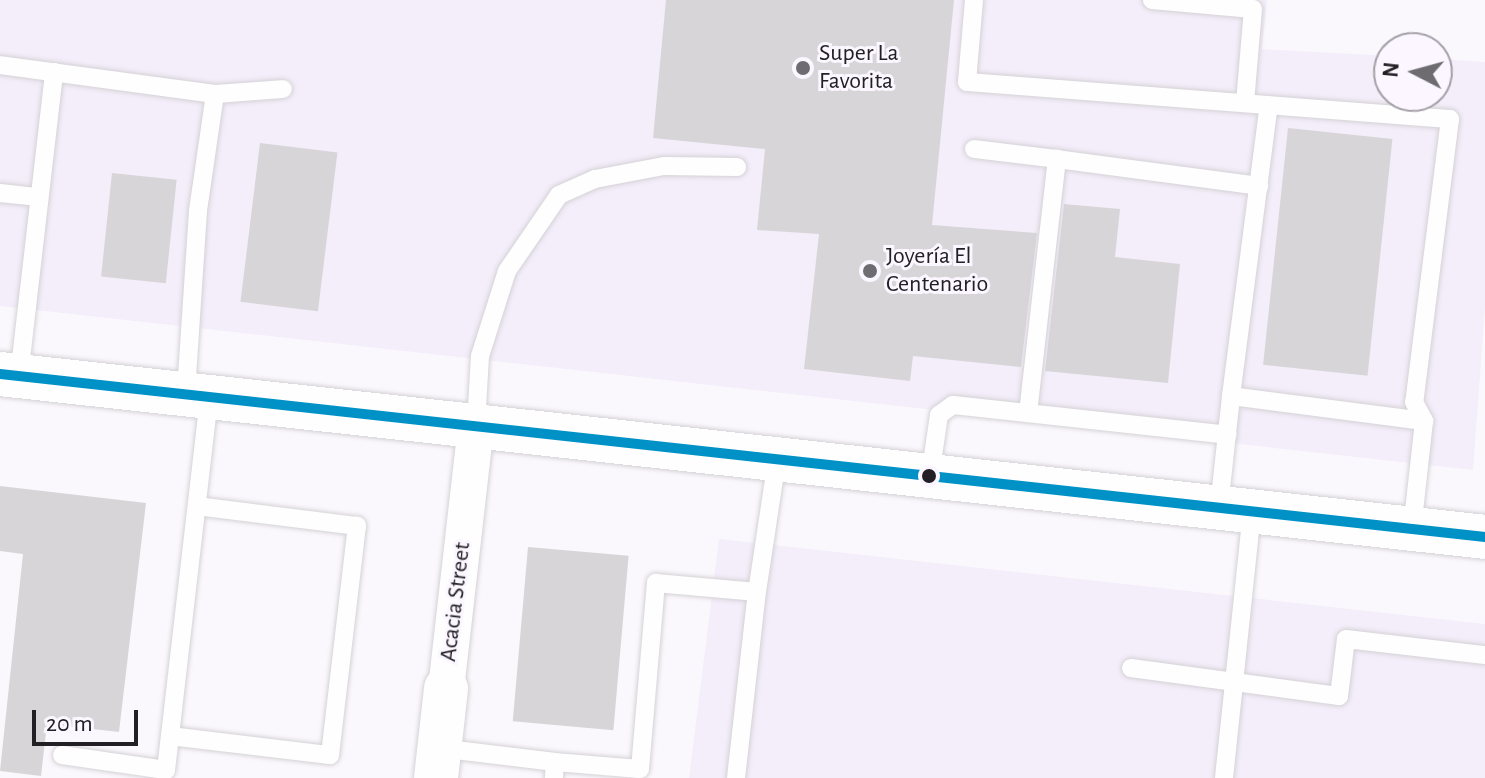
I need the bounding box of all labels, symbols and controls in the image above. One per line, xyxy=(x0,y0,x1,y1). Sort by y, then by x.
north arrow xyxy=(1373,32,1453,112)
place label: Super La Favorita xyxy=(819,40,899,96)
marker: Super La Favorita xyxy=(794,59,812,77)
text: N xyxy=(1379,61,1403,78)
place label: Joyería El Centenario xyxy=(886,243,988,299)
marker: Joyería El Centenario xyxy=(861,262,879,280)
unlabelled marker xyxy=(921,468,937,484)
street label: Acacia Street xyxy=(434,541,478,663)
scale bar xyxy=(36,694,142,744)
text: 20 m xyxy=(46,712,93,736)

